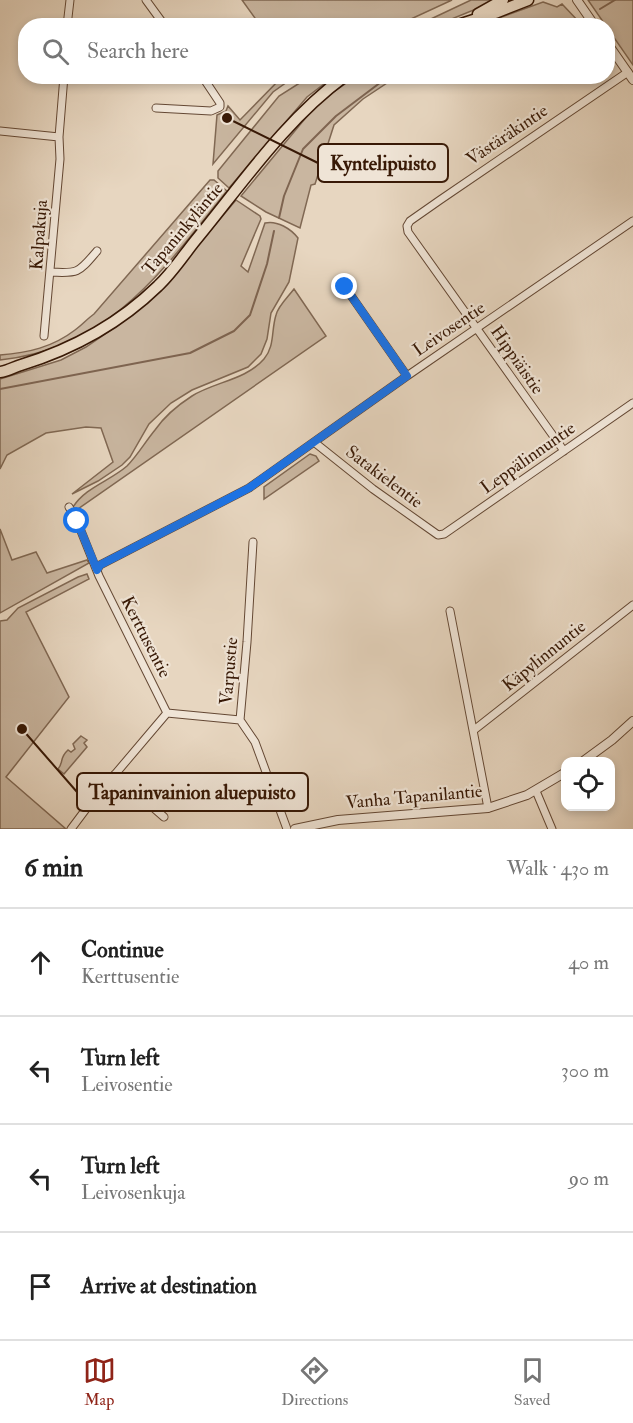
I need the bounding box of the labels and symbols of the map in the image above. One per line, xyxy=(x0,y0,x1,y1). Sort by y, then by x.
street label: Västäräkintie xyxy=(462,99,553,171)
callout: Kyntelipuisto xyxy=(318,144,448,182)
text: Kyntelipuisto xyxy=(330,151,436,177)
street label: Tapaninkyläntie xyxy=(137,177,229,280)
street label: Kalpakuja xyxy=(25,198,53,271)
route end xyxy=(331,273,357,299)
street label: Leivosentie xyxy=(408,296,490,362)
street label: Hippiäistie xyxy=(485,321,549,399)
street label: Leppälinnuntie xyxy=(476,417,580,499)
street label: Satakielentie xyxy=(341,440,428,514)
route start xyxy=(63,507,89,533)
street label: Kerttusentie xyxy=(116,592,177,682)
street label: Käpylinnuntie xyxy=(497,615,591,697)
street label: Varpustie xyxy=(215,636,243,706)
callout: Tapaninvainion aluepuisto xyxy=(77,773,308,811)
text: Tapaninvainion aluepuisto xyxy=(87,780,296,806)
street label: Vanha Tapanilantie xyxy=(345,780,484,814)

